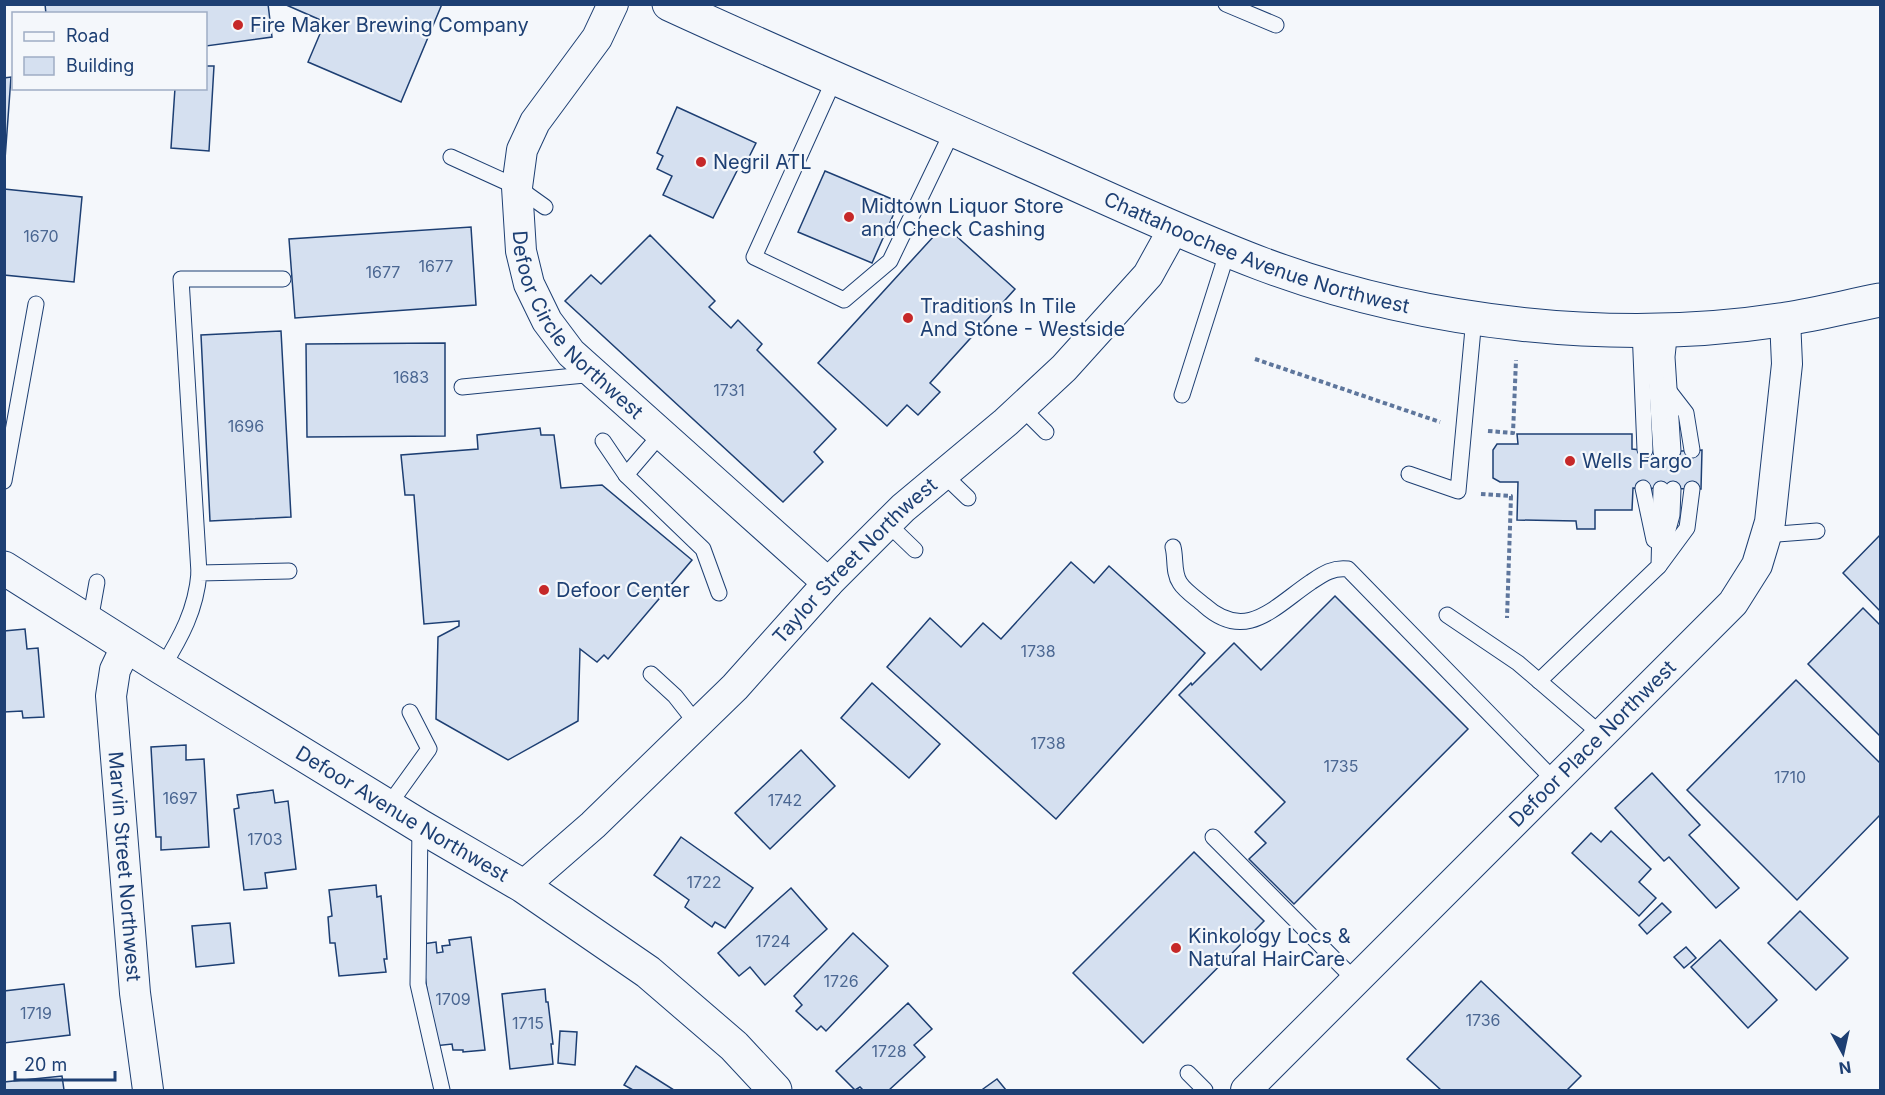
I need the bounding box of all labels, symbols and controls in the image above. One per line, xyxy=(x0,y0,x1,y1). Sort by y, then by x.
legend xyxy=(12,12,207,90)
place label: Fire Maker Brewing Company xyxy=(250,13,529,37)
marker: Fire Maker Brewing Company xyxy=(231,18,245,32)
text: Road xyxy=(66,25,109,46)
text: Building xyxy=(66,55,134,76)
place label: Negril ATL xyxy=(713,150,811,174)
marker: Negril ATL xyxy=(694,155,708,169)
street label: Chattahoochee Avenue Northwest xyxy=(1100,187,1412,318)
place label: Midtown Liquor Store and Check Cashing xyxy=(861,194,1064,241)
marker: Midtown Liquor Store and Check Cashing xyxy=(842,210,856,224)
house number: 1670 xyxy=(23,226,59,246)
street label: Defoor Circle Northwest xyxy=(508,230,648,424)
house number: 1677 xyxy=(419,256,453,276)
house number: 1677 xyxy=(366,262,400,282)
place label: Traditions In Tile And Stone - Westside xyxy=(920,294,1125,341)
marker: Traditions In Tile And Stone - Westside xyxy=(901,311,915,325)
house number: 1683 xyxy=(393,367,429,387)
house number: 1731 xyxy=(713,380,745,400)
house number: 1696 xyxy=(228,416,264,436)
place label: Wells Fargo xyxy=(1582,449,1692,473)
marker: Wells Fargo xyxy=(1563,454,1577,468)
street label: Taylor Street Northwest xyxy=(767,473,942,649)
place label: Defoor Center xyxy=(556,578,690,602)
marker: Defoor Center xyxy=(537,583,551,597)
house number: 1738 xyxy=(1020,641,1056,661)
street label: Defoor Place Northwest xyxy=(1504,655,1681,832)
house number: 1738 xyxy=(1030,733,1066,753)
street label: Defoor Avenue Northwest xyxy=(291,741,513,887)
street label: Marvin Street Northwest xyxy=(104,750,146,983)
house number: 1735 xyxy=(1324,756,1358,776)
house number: 1710 xyxy=(1774,767,1806,787)
house number: 1697 xyxy=(162,788,198,808)
house number: 1742 xyxy=(768,790,802,810)
house number: 1703 xyxy=(247,829,283,849)
house number: 1722 xyxy=(686,872,722,892)
place label: Kinkology Locs & Natural HairCare xyxy=(1188,924,1351,971)
house number: 1724 xyxy=(755,931,791,951)
marker: Kinkology Locs & Natural HairCare xyxy=(1169,941,1183,955)
house number: 1726 xyxy=(823,971,859,991)
house number: 1709 xyxy=(435,989,471,1009)
house number: 1719 xyxy=(20,1003,52,1023)
house number: 1736 xyxy=(1465,1010,1501,1030)
house number: 1715 xyxy=(512,1013,544,1033)
north arrow xyxy=(1813,1023,1873,1083)
house number: 1728 xyxy=(871,1041,907,1061)
scale bar xyxy=(15,1044,116,1082)
text: 20 m xyxy=(24,1054,67,1075)
text: N xyxy=(1838,1057,1853,1079)

